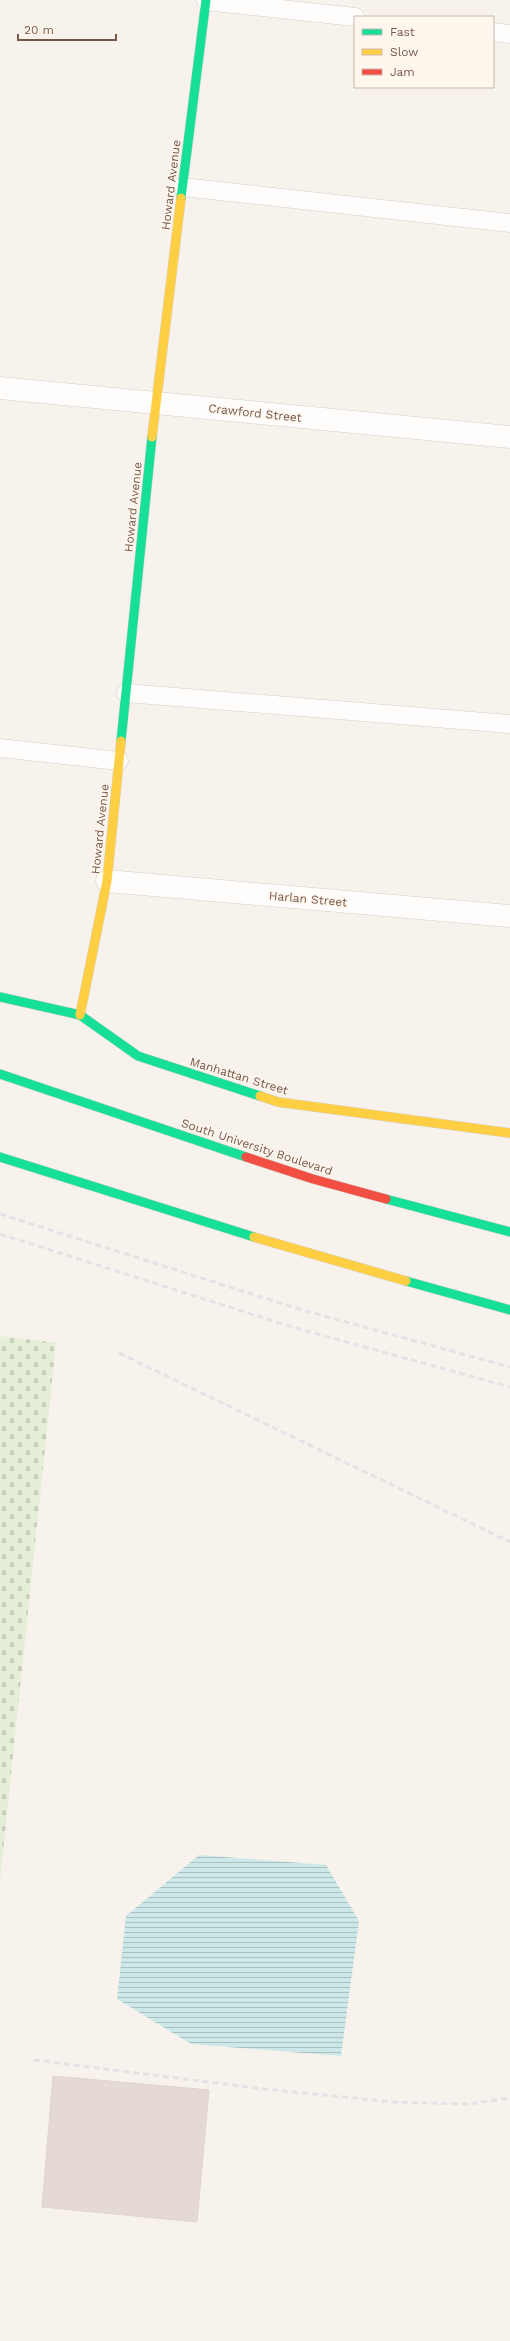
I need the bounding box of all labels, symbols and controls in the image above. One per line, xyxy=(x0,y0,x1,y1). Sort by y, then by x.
scale bar xyxy=(18,16,116,42)
legend xyxy=(354,16,494,88)
text: 20 m xyxy=(24,23,54,37)
text: Fast xyxy=(390,25,415,39)
text: Slow xyxy=(390,45,418,59)
text: Jam xyxy=(390,65,415,79)
street label: Howard Avenue xyxy=(159,139,183,231)
street label: Crawford Street xyxy=(208,401,302,425)
street label: Howard Avenue xyxy=(121,461,145,553)
street label: Howard Avenue xyxy=(88,783,112,875)
street label: Harlan Street xyxy=(268,889,348,909)
street label: Manhattan Street xyxy=(188,1054,290,1098)
street label: South University Boulevard xyxy=(180,1116,334,1178)

